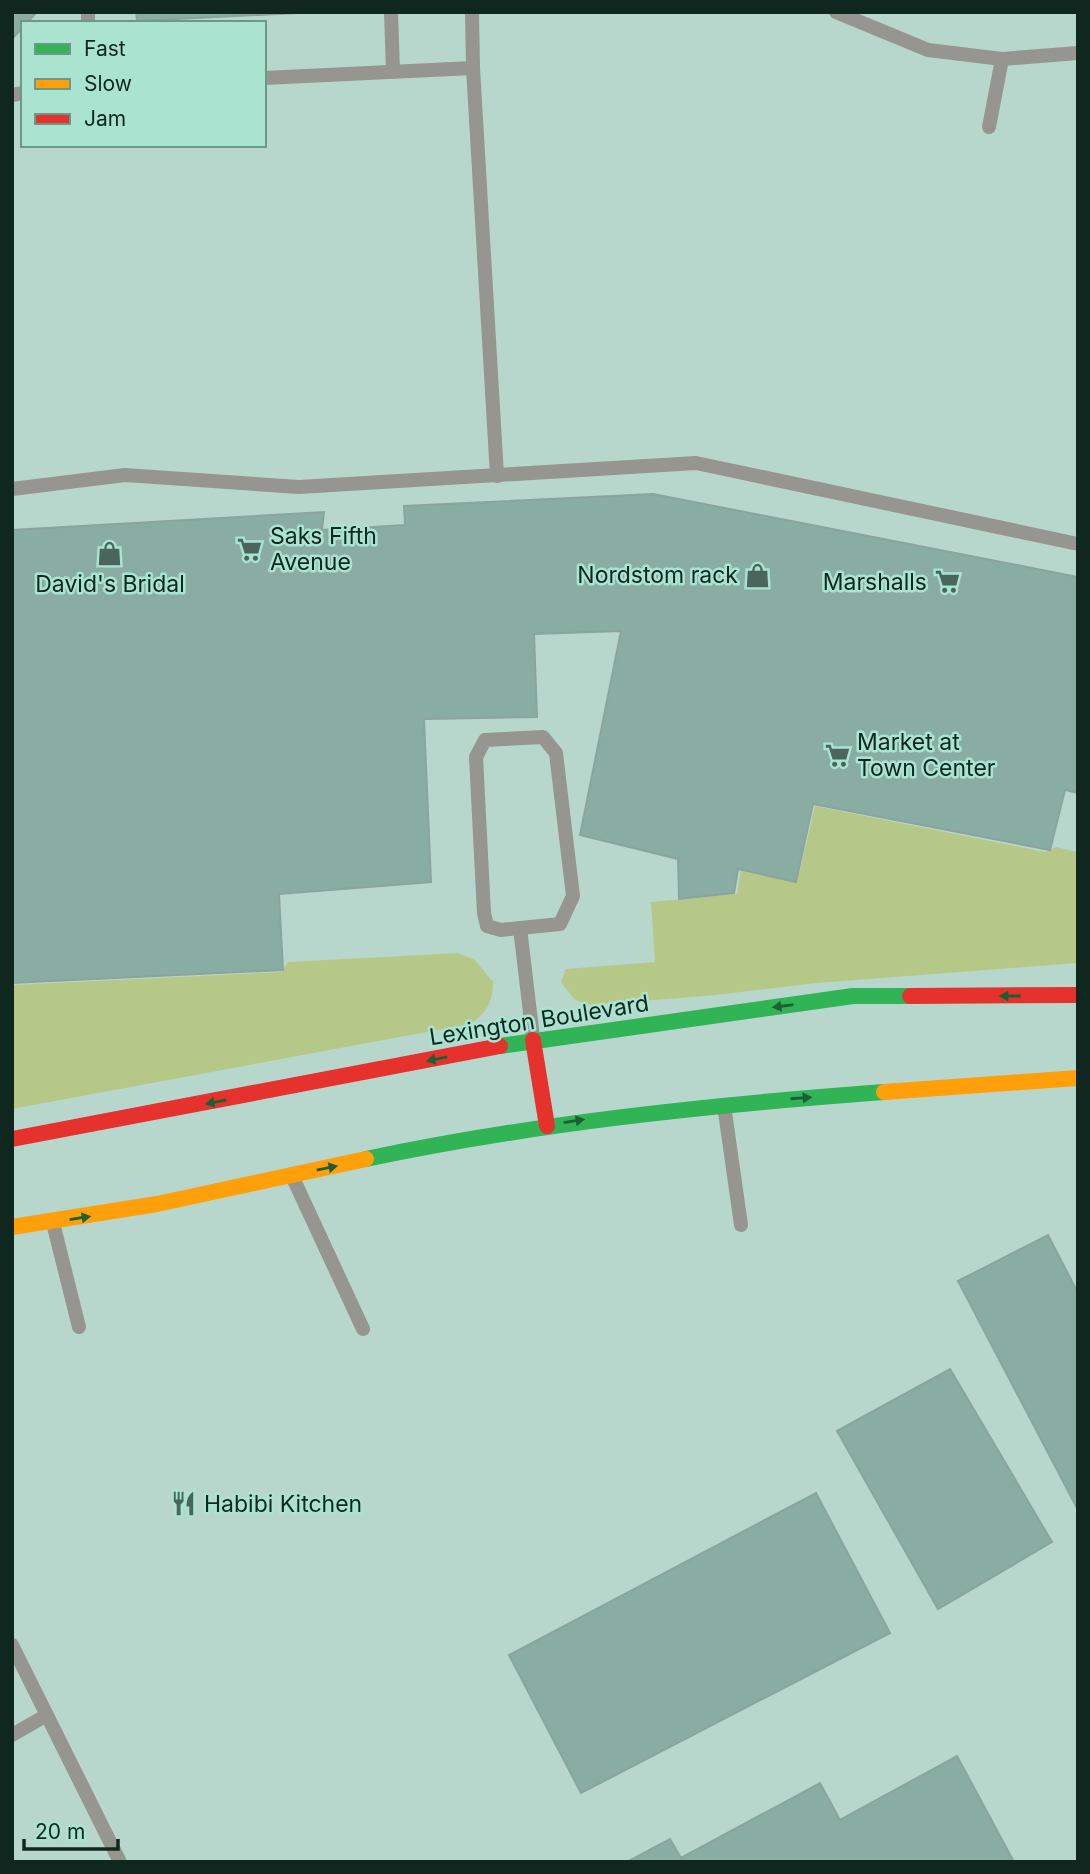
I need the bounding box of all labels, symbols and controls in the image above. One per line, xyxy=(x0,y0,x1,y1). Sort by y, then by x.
legend xyxy=(21,21,266,147)
text: Fast xyxy=(84,36,126,61)
text: Slow xyxy=(84,71,132,96)
text: Jam xyxy=(84,106,126,131)
place label: Saks Fifth Avenue xyxy=(270,522,377,576)
supermarket icon: Saks Fifth Avenue xyxy=(236,535,264,563)
shop icon: David's Bridal xyxy=(96,540,124,568)
place label: Nordstom rack xyxy=(577,561,738,589)
shop icon: Nordstom rack xyxy=(744,561,772,589)
place label: Marshalls xyxy=(823,568,927,596)
supermarket icon: Marshalls xyxy=(933,568,961,596)
place label: David's Bridal xyxy=(35,570,185,598)
place label: Market at Town Center xyxy=(857,728,996,782)
supermarket icon: Market at Town Center xyxy=(823,741,851,769)
street label: Lexington Boulevard xyxy=(427,989,651,1051)
one-way arrow xyxy=(998,990,1020,1002)
one-way arrow xyxy=(772,1000,794,1011)
one-way arrow xyxy=(426,1054,448,1065)
one-way arrow xyxy=(790,1092,812,1103)
one-way arrow xyxy=(205,1096,227,1107)
one-way arrow xyxy=(564,1115,586,1126)
one-way arrow xyxy=(316,1162,338,1173)
one-way arrow xyxy=(69,1212,91,1223)
restaurant icon: Habibi Kitchen xyxy=(170,1490,198,1518)
place label: Habibi Kitchen xyxy=(204,1490,362,1518)
scale bar xyxy=(24,1808,119,1852)
text: 20 m xyxy=(35,1819,85,1844)

